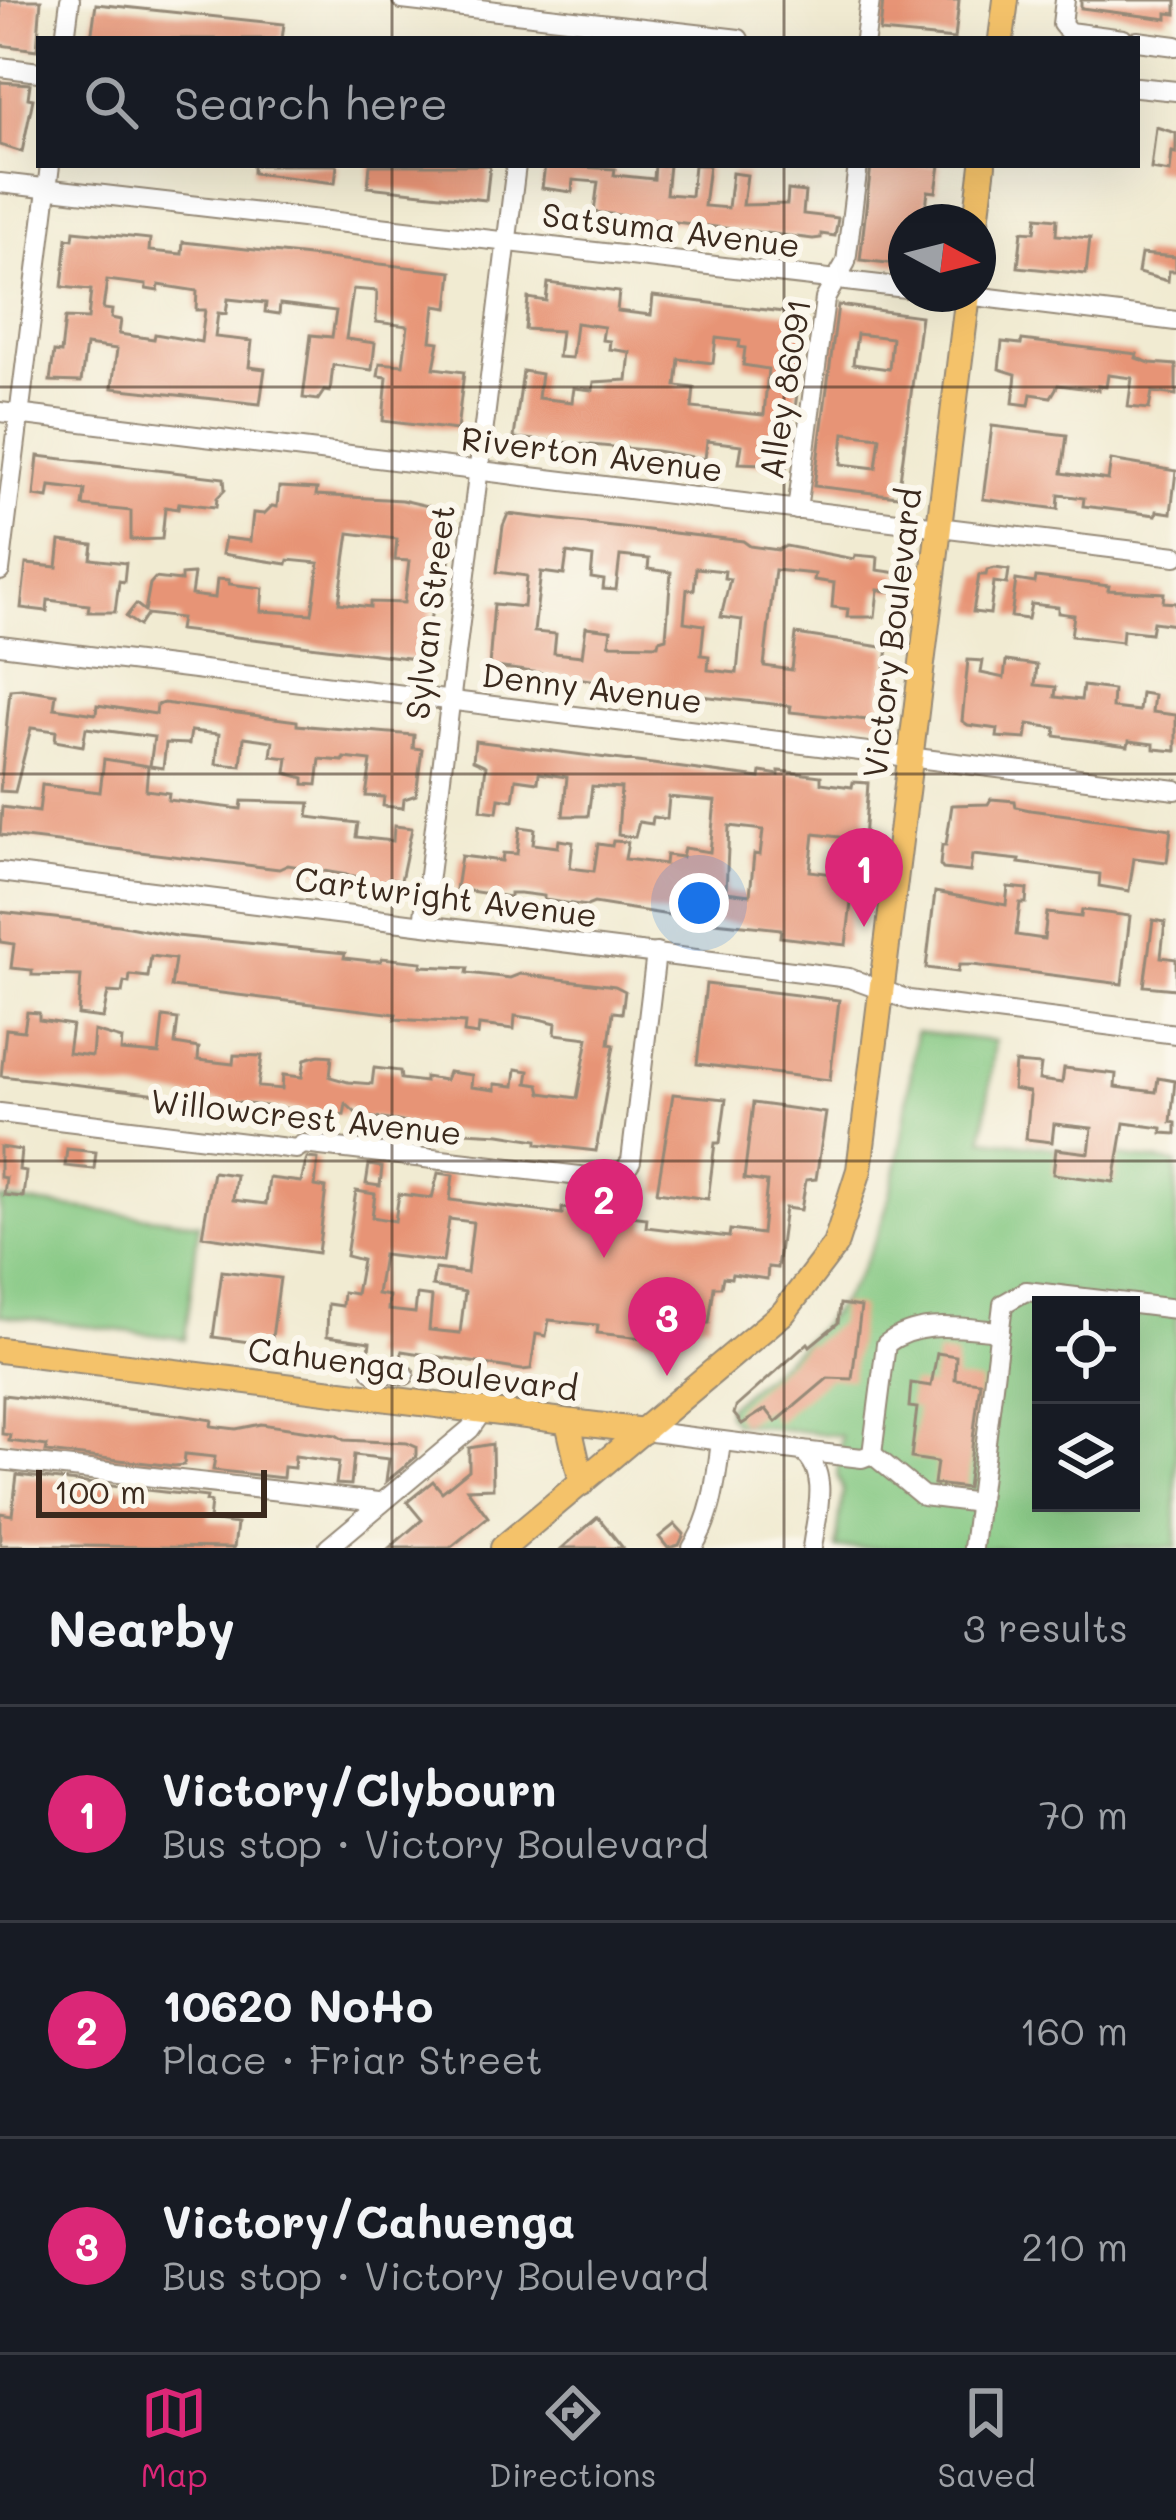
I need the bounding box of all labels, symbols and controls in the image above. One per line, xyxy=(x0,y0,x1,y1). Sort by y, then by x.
search box xyxy=(36,36,1140,168)
icon: search xyxy=(78,69,144,135)
text: Search here xyxy=(174,73,448,131)
street label: Satsuma Avenue xyxy=(540,191,803,266)
north arrow xyxy=(888,204,996,312)
street label: Alley 86091 xyxy=(748,295,820,482)
street label: Riverton Avenue xyxy=(459,415,725,490)
street label: Victory Boulevard xyxy=(851,486,931,780)
street label: Sylvan Street xyxy=(394,502,464,722)
street label: Denny Avenue xyxy=(479,652,705,722)
pin: 1 xyxy=(825,828,903,927)
street label: Cartwright Avenue xyxy=(292,856,600,935)
your location xyxy=(669,873,729,933)
street label: Willowcrest Avenue xyxy=(149,1078,464,1153)
pin: 2 xyxy=(565,1159,643,1258)
pin: 3 xyxy=(628,1277,706,1376)
map controls xyxy=(1032,1296,1140,1512)
button: locate xyxy=(1032,1296,1140,1404)
street label: Cahuenga Boulevard xyxy=(246,1326,581,1409)
button: layers xyxy=(1032,1404,1140,1512)
scale bar xyxy=(36,1464,267,1517)
text: 100 m xyxy=(54,1469,146,1512)
text: Nearby xyxy=(48,1593,235,1660)
text: 3 results xyxy=(963,1601,1128,1652)
text: Victory/Clybourn xyxy=(162,1759,556,1817)
text: 1 xyxy=(78,1788,96,1839)
text: 70 m xyxy=(1039,1788,1128,1839)
text: Bus stop · Victory Boulevard xyxy=(162,1817,709,1868)
text: 10620 NoHo xyxy=(162,1975,433,2033)
text: 2 xyxy=(76,2004,98,2055)
text: 160 m xyxy=(1019,2004,1128,2055)
text: Place · Friar Street xyxy=(162,2033,543,2084)
text: Victory/Cahuenga xyxy=(162,2191,575,2249)
text: 3 xyxy=(75,2220,99,2271)
text: 210 m xyxy=(1021,2220,1128,2271)
text: Bus stop · Victory Boulevard xyxy=(162,2249,709,2300)
tab: Map xyxy=(141,2380,208,2495)
tab: Directions xyxy=(489,2380,656,2495)
tab: Saved xyxy=(938,2380,1035,2495)

